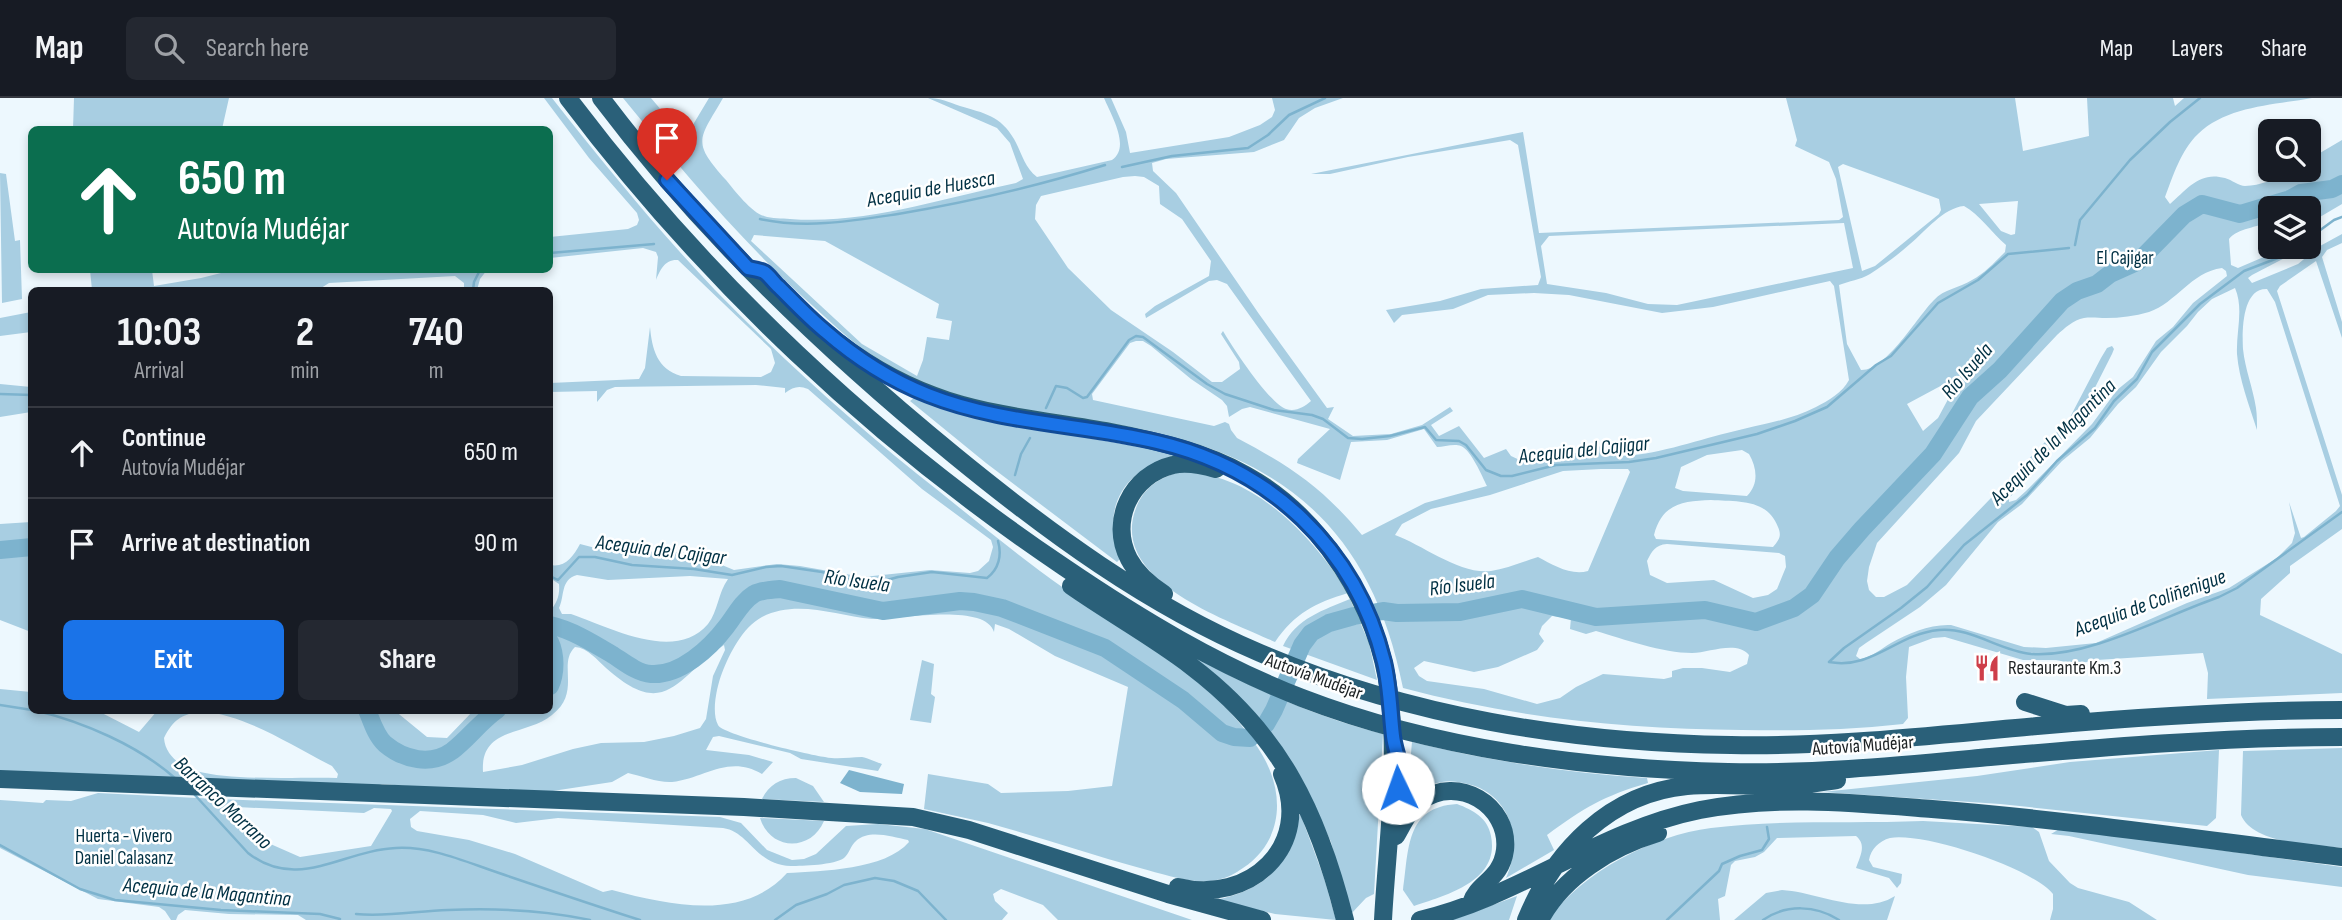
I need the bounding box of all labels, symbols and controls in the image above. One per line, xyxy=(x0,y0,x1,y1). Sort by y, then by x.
search box xyxy=(126,17,616,80)
text: Map xyxy=(35,28,84,68)
icon: search xyxy=(150,29,188,67)
text: Search here xyxy=(206,33,309,64)
text: Map xyxy=(2100,34,2133,63)
text: Layers xyxy=(2171,34,2223,63)
text: Share xyxy=(2261,34,2307,63)
pin xyxy=(637,108,697,180)
icon: arrive xyxy=(648,119,686,157)
map controls xyxy=(2258,119,2321,259)
button: search xyxy=(2258,119,2321,182)
text: 650 m xyxy=(178,150,286,209)
icon: ahead xyxy=(63,154,154,245)
water label: Acequia de Huesca xyxy=(864,165,997,213)
button: layers xyxy=(2258,196,2321,259)
text: Autovía Mudéjar xyxy=(178,210,349,249)
park label: El Cajigar xyxy=(2096,247,2154,270)
text: 10:03 xyxy=(117,307,201,358)
text: 2 xyxy=(296,307,314,358)
text: 740 xyxy=(408,307,464,358)
water label: Río Isuela xyxy=(1936,338,1998,404)
text: Arrival xyxy=(134,357,184,385)
text: min xyxy=(290,357,319,385)
text: m xyxy=(429,357,444,385)
water label: Acequia de la Magantina xyxy=(1984,373,2122,511)
text: Continue xyxy=(122,423,206,454)
water label: Acequia del Cajigar xyxy=(1517,431,1651,469)
icon: ahead xyxy=(63,434,101,472)
text: 650 m xyxy=(464,437,518,468)
text: Autovía Mudéjar xyxy=(122,454,245,482)
icon: arrive xyxy=(63,525,101,563)
text: Arrive at destination xyxy=(122,528,310,559)
text: 90 m xyxy=(474,528,518,559)
water label: Acequia del Cajigar xyxy=(594,529,729,571)
water label: Río Isuela xyxy=(823,564,892,598)
water label: Acequia de Coliñenigue xyxy=(2070,564,2229,642)
water label: Río Isuela xyxy=(1428,569,1497,601)
button: Exit xyxy=(63,620,284,700)
button: Share xyxy=(298,620,518,700)
street label: Autovía Mudéjar xyxy=(1261,648,1366,705)
restaurant icon: Restaurante Km.3 xyxy=(1972,653,2002,683)
place label: Restaurante Km.3 xyxy=(2008,657,2121,680)
street label: Autovía Mudéjar xyxy=(1811,731,1915,761)
water label: Barranco Morrano xyxy=(169,751,277,855)
position arrow xyxy=(1361,751,1435,825)
park label: Huerta - Vivero Daniel Calasanz xyxy=(75,825,173,870)
water label: Acequia de la Magantina xyxy=(121,872,292,912)

